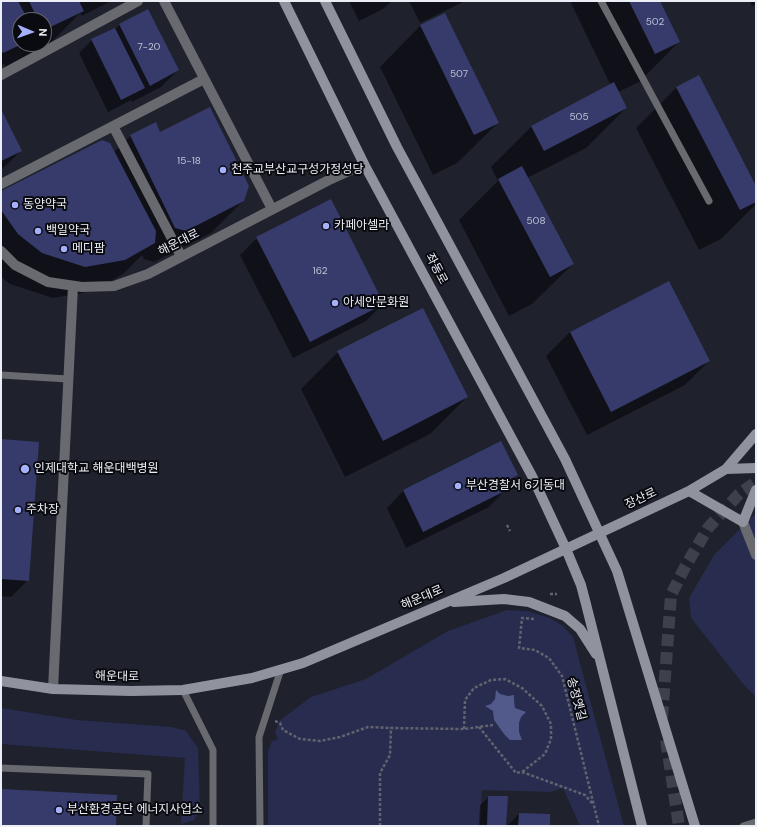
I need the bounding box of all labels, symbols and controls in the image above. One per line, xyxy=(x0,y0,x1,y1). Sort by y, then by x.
north arrow xyxy=(12,12,52,52)
house number: 502 xyxy=(646,16,664,28)
text: N xyxy=(36,28,50,37)
house number: 7-20 xyxy=(138,41,160,53)
house number: 507 xyxy=(450,68,468,80)
house number: 505 xyxy=(569,111,589,123)
house number: 15-18 xyxy=(177,155,201,167)
place label: 천주교부산교구성가정성당 xyxy=(231,163,363,177)
marker: 천주교부산교구성가정성당 xyxy=(218,165,228,175)
place label: 동양약국 xyxy=(23,198,67,212)
marker: 동양약국 xyxy=(10,200,20,210)
house number: 508 xyxy=(526,215,546,227)
place label: 카페아셀라 xyxy=(334,219,389,233)
marker: 카페아셀라 xyxy=(321,221,331,231)
place label: 백일약국 xyxy=(46,224,90,238)
marker: 백일약국 xyxy=(33,226,43,236)
street label: 해운대로 xyxy=(156,227,202,259)
place label: 메디팜 xyxy=(72,242,105,256)
marker: 메디팜 xyxy=(59,244,69,254)
street label: 좌동로 xyxy=(422,251,450,287)
house number: 162 xyxy=(313,265,327,277)
place label: 아세안문화원 xyxy=(343,296,409,310)
marker: 아세안문화원 xyxy=(330,298,340,308)
place label: 인제대학교 해운대백병원 xyxy=(34,462,159,476)
marker: 인제대학교 해운대백병원 xyxy=(19,463,31,475)
place label: 부산경찰서 6기동대 xyxy=(466,479,565,493)
marker: 부산경찰서 6기동대 xyxy=(453,481,463,491)
street label: 장산로 xyxy=(623,485,659,513)
place label: 주차장 xyxy=(26,503,59,517)
marker: 주차장 xyxy=(13,505,23,515)
street label: 해운대로 xyxy=(399,583,445,613)
street label: 해운대로 xyxy=(95,669,139,685)
street label: 송정옛길 xyxy=(563,676,589,722)
place label: 부산환경공단 에너지사업소 xyxy=(67,803,203,817)
marker: 부산환경공단 에너지사업소 xyxy=(54,805,64,815)

